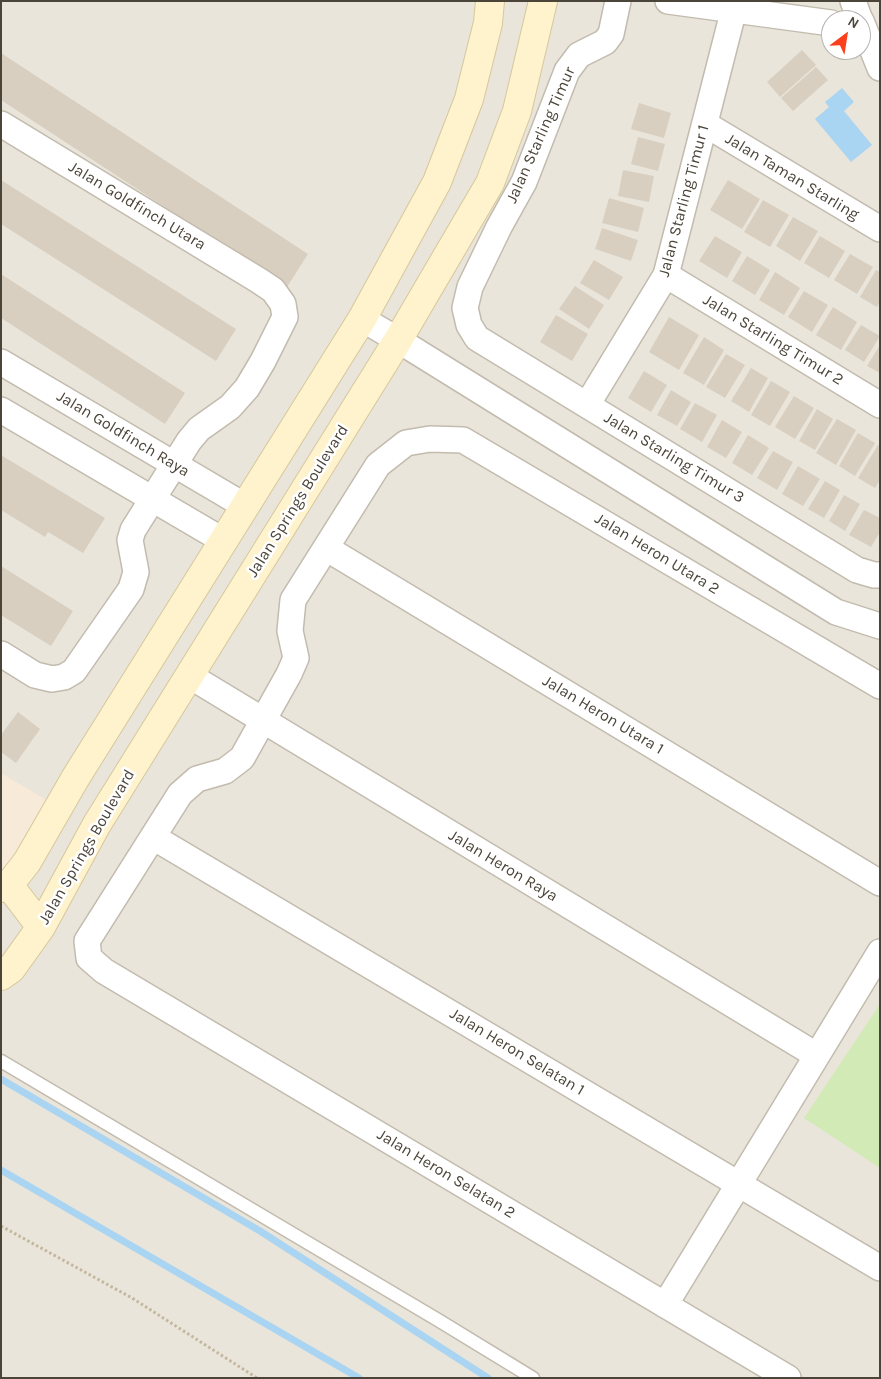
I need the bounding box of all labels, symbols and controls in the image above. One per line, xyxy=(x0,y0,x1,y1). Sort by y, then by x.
north arrow xyxy=(821,10,871,60)
text: N xyxy=(845,13,862,32)
street label: Jalan Starling Timur xyxy=(502,64,580,206)
street label: Jalan Starling Timur 1 xyxy=(654,123,714,279)
street label: Jalan Taman Starling xyxy=(722,129,862,225)
street label: Jalan Goldfinch Utara xyxy=(65,157,209,255)
street label: Jalan Starling Timur 2 xyxy=(699,290,847,390)
street label: Jalan Goldfinch Raya xyxy=(53,387,193,481)
street label: Jalan Starling Timur 3 xyxy=(600,408,748,508)
street label: Jalan Springs Boulevard xyxy=(243,421,353,581)
street label: Jalan Heron Utara 2 xyxy=(591,509,723,599)
street label: Jalan Heron Utara 1 xyxy=(539,671,667,759)
street label: Jalan Springs Boulevard xyxy=(35,766,139,928)
street label: Jalan Heron Raya xyxy=(445,826,561,906)
street label: Jalan Heron Selatan 1 xyxy=(446,1004,588,1100)
street label: Jalan Heron Selatan 2 xyxy=(373,1125,519,1223)

